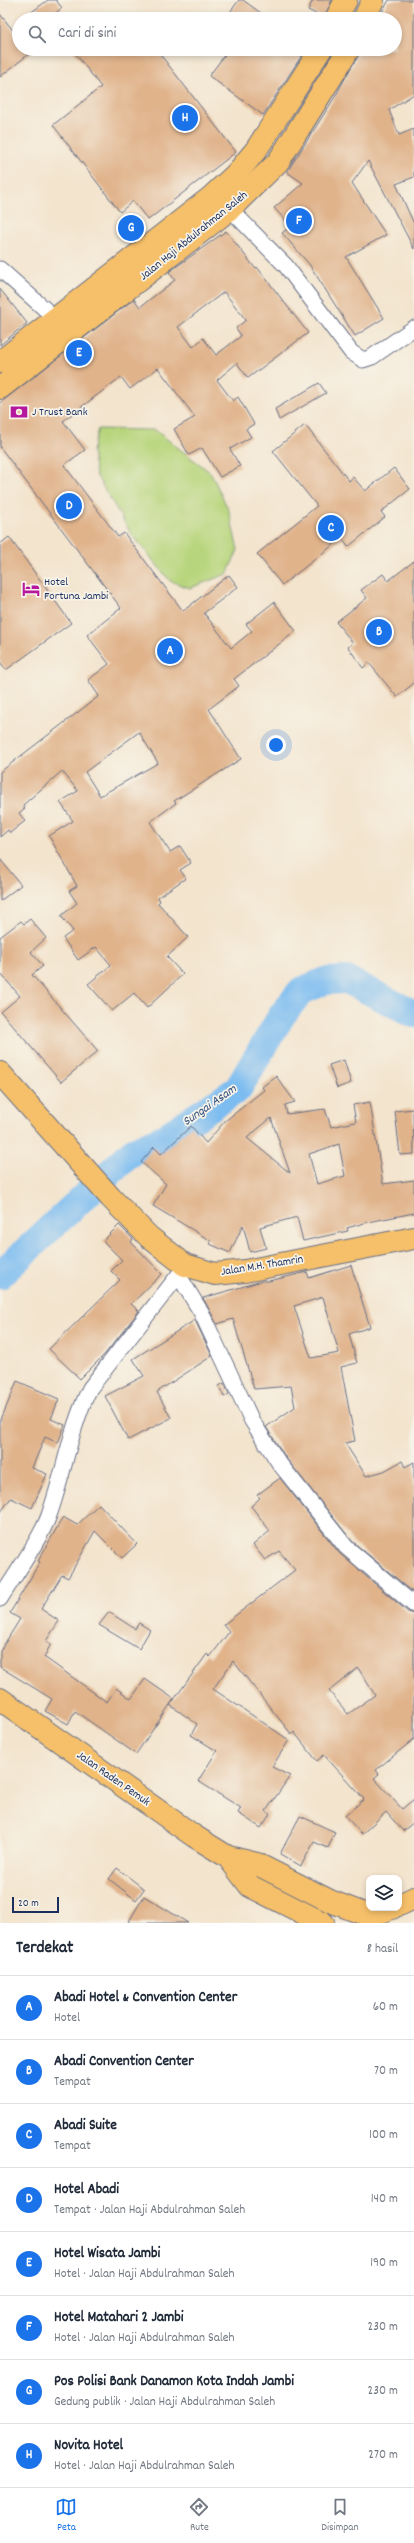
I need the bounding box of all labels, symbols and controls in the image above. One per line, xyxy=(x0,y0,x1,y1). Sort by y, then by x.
search box xyxy=(12,12,402,56)
icon: search xyxy=(26,23,48,45)
text: Cari di sini xyxy=(58,23,116,45)
pin: H xyxy=(172,103,198,133)
street label: Jalan Haji Abdulrahman Saleh xyxy=(136,187,252,285)
pin: F xyxy=(286,206,312,236)
pin: G xyxy=(118,213,144,243)
pin: E xyxy=(66,338,92,368)
bank icon: J Trust Bank xyxy=(9,402,29,422)
place label: J Trust Bank xyxy=(32,404,88,421)
pin: D xyxy=(56,491,82,521)
pin: C xyxy=(318,513,344,543)
place label: Hotel Fortuna Jambi xyxy=(44,574,108,605)
hotel icon: Hotel Fortuna Jambi xyxy=(21,579,41,599)
pin: B xyxy=(366,617,392,647)
pin: A xyxy=(157,636,183,666)
your location xyxy=(266,735,286,755)
water label: Sungai Asam xyxy=(179,1080,242,1132)
street label: Jalan M.H. Thamrin xyxy=(220,1251,305,1281)
street label: Jalan Raden Pemuk xyxy=(73,1747,153,1811)
map controls xyxy=(366,1875,402,1911)
button: layers xyxy=(366,1875,402,1911)
scale bar xyxy=(12,1895,59,1914)
text: 20 m xyxy=(18,1896,39,1912)
text: Terdekat xyxy=(16,1937,73,1961)
text: 8 hasil xyxy=(367,1940,398,1959)
text: Abadi Hotel & Convention Center xyxy=(54,1987,237,2009)
text: A xyxy=(25,1998,33,2017)
text: 60 m xyxy=(373,1998,398,2017)
text: Hotel xyxy=(54,2009,80,2028)
text: Abadi Convention Center xyxy=(54,2051,194,2073)
text: B xyxy=(26,2062,32,2081)
text: 70 m xyxy=(374,2062,398,2081)
text: Tempat xyxy=(54,2073,91,2092)
text: Abadi Suite xyxy=(54,2115,117,2137)
text: C xyxy=(26,2126,32,2145)
text: 100 m xyxy=(369,2126,398,2145)
text: Tempat xyxy=(54,2137,91,2156)
text: Hotel Abadi xyxy=(54,2179,119,2201)
text: D xyxy=(26,2190,32,2209)
text: 140 m xyxy=(371,2190,398,2209)
text: Tempat · Jalan Haji Abdulrahman Saleh xyxy=(54,2201,245,2220)
text: Hotel Wisata Jambi xyxy=(54,2243,160,2265)
text: E xyxy=(26,2254,32,2273)
text: 190 m xyxy=(370,2254,398,2273)
text: Hotel · Jalan Haji Abdulrahman Saleh xyxy=(54,2265,235,2284)
text: Hotel Matahari 2 Jambi xyxy=(54,2307,184,2329)
text: F xyxy=(26,2318,32,2337)
text: 230 m xyxy=(368,2318,398,2337)
text: Hotel · Jalan Haji Abdulrahman Saleh xyxy=(54,2329,235,2348)
text: Pos Polisi Bank Danamon Kota Indah Jambi xyxy=(54,2371,294,2393)
text: G xyxy=(26,2382,32,2401)
text: 230 m xyxy=(368,2382,398,2401)
text: Gedung publik · Jalan Haji Abdulrahman Saleh xyxy=(54,2393,275,2412)
text: Novita Hotel xyxy=(54,2435,123,2457)
text: H xyxy=(26,2446,32,2465)
text: 270 m xyxy=(368,2446,398,2465)
text: Hotel · Jalan Haji Abdulrahman Saleh xyxy=(54,2457,235,2476)
tab: Peta xyxy=(55,2496,77,2536)
tab: Rute xyxy=(188,2496,210,2536)
tab: Disimpan xyxy=(321,2496,359,2536)

